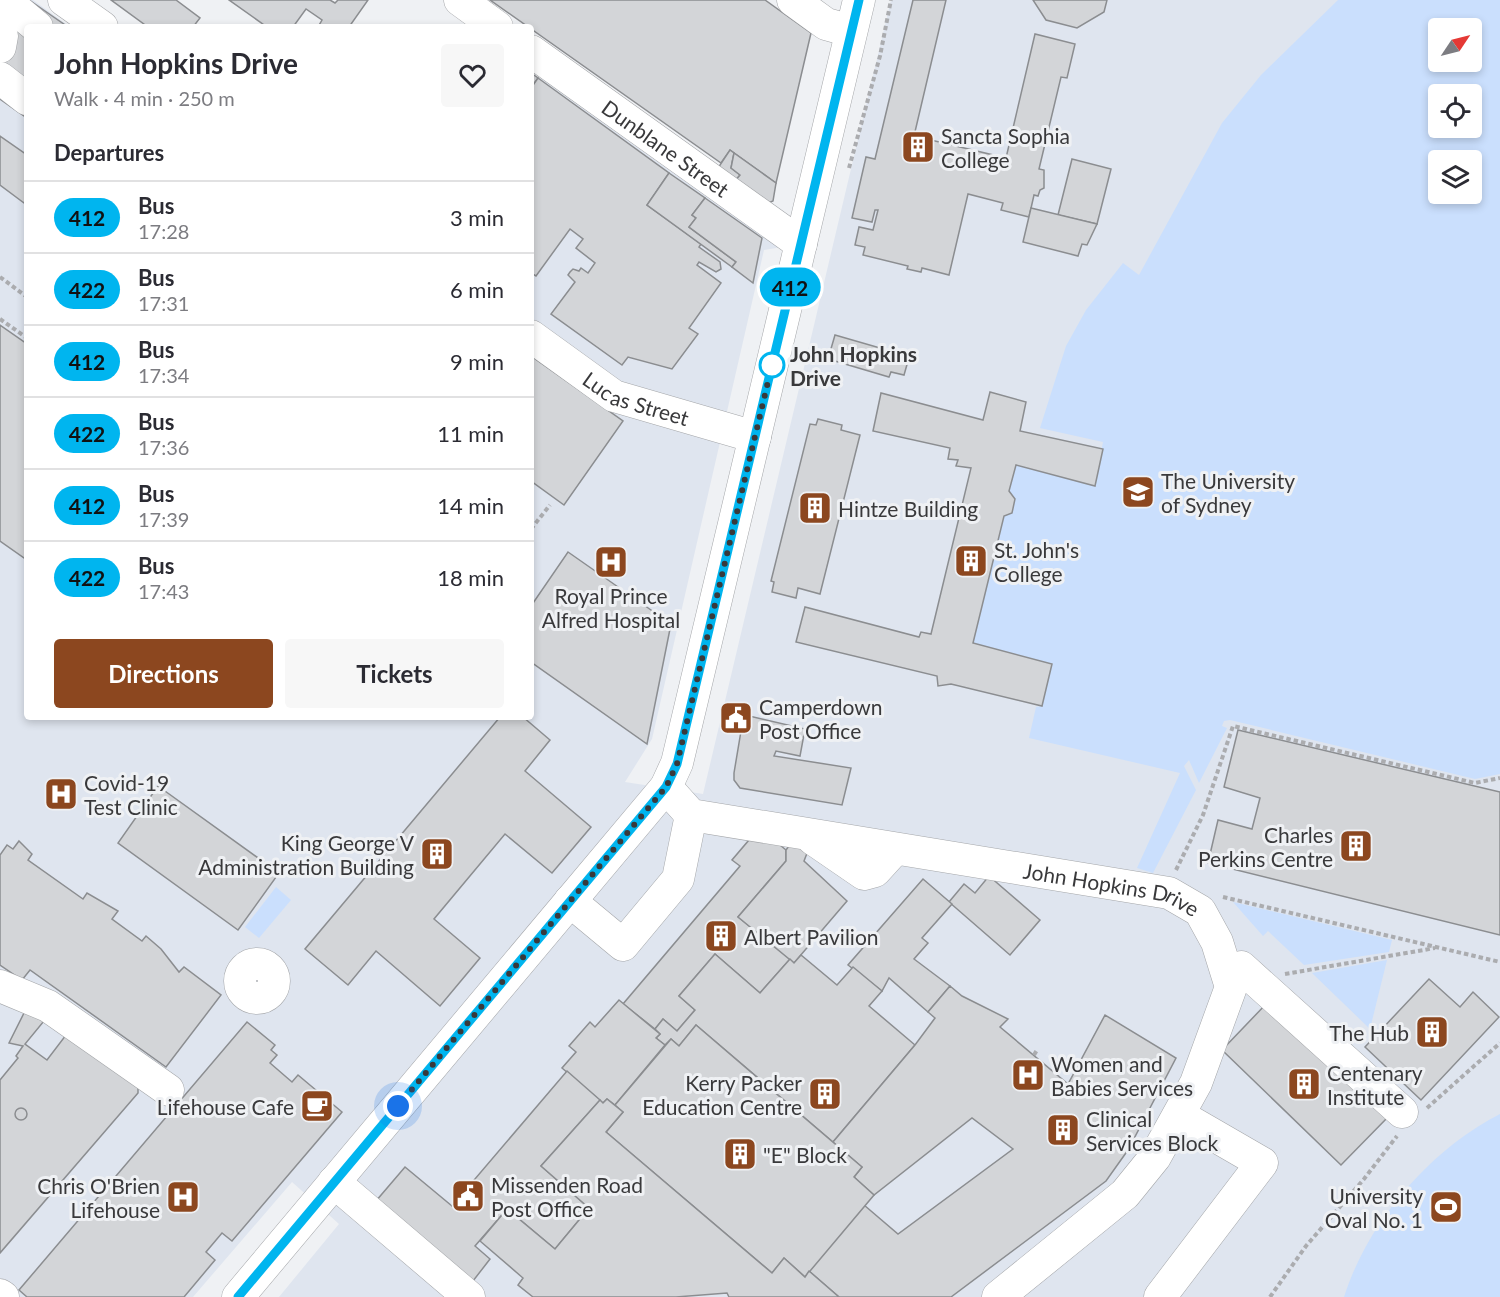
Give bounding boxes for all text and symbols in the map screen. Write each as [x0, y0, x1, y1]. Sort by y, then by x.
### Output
north arrow [1428, 18, 1482, 72]
map controls [1428, 18, 1482, 204]
button: heart [441, 44, 504, 107]
text: John Hopkins Drive [54, 46, 298, 80]
button: locate [1428, 84, 1482, 138]
text: Walk · 4 min · 250 m [54, 86, 235, 110]
street label: Dunblane Street [598, 94, 735, 202]
place label: Sancta Sophia College [941, 123, 1070, 172]
building icon: Sancta Sophia College [900, 129, 936, 165]
text: Departures [54, 139, 164, 166]
button: layers [1428, 150, 1482, 204]
text: Bus [138, 192, 174, 219]
text: 3 min [450, 204, 504, 231]
text: 412 [69, 205, 105, 230]
text: 17:28 [138, 219, 189, 243]
text: Bus [138, 264, 174, 291]
line badge: 412 [756, 268, 824, 306]
text: 412 [772, 275, 808, 300]
text: 6 min [450, 276, 504, 303]
text: 422 [69, 277, 105, 302]
text: 17:31 [138, 291, 189, 315]
text: Bus [138, 336, 174, 363]
place label: John Hopkins Drive [790, 341, 917, 390]
text: 9 min [450, 348, 504, 375]
text: 412 [69, 349, 105, 374]
marker: John Hopkins Drive [759, 352, 785, 378]
text: 17:34 [138, 363, 189, 387]
street label: Lucas Street [579, 366, 693, 430]
text: Bus [138, 408, 174, 435]
text: 11 min [437, 420, 504, 447]
text: 422 [69, 421, 105, 446]
text: 17:36 [138, 435, 189, 459]
place label: The University of Sydney [1161, 468, 1295, 517]
school or university icon: The University of Sydney [1120, 474, 1156, 510]
text: Bus [138, 480, 174, 507]
building icon: Hintze Building [797, 490, 833, 526]
text: 14 min [437, 492, 504, 519]
text: 412 [69, 493, 105, 518]
place label: Hintze Building [838, 496, 978, 521]
text: 17:39 [138, 507, 189, 531]
place label: St. John's College [994, 537, 1079, 586]
building icon: St. John's College [953, 543, 989, 579]
hospital icon: Royal Prince Alfred Hospital [593, 544, 629, 580]
text: Bus [138, 552, 174, 579]
text: 18 min [437, 564, 504, 591]
text: 422 [69, 565, 105, 590]
text: 17:43 [138, 579, 189, 603]
place label: Royal Prince Alfred Hospital [542, 583, 680, 632]
button: Directions [54, 639, 273, 708]
button: Tickets [285, 639, 504, 708]
place label: Camperdown Post Office [759, 694, 883, 743]
public building icon: Camperdown Post Office [718, 700, 754, 736]
place label: Covid-19 Test Clinic [84, 770, 178, 819]
hospital icon: Covid-19 Test Clinic [43, 776, 79, 812]
place label: Charles Perkins Centre [1198, 822, 1333, 871]
building icon: Charles Perkins Centre [1338, 828, 1374, 864]
place label: King George V Administration Building [198, 830, 415, 879]
building icon: King George V Administration Building [419, 836, 455, 872]
street label: John Hopkins Drive [1022, 857, 1204, 921]
building icon: Albert Pavilion [703, 918, 739, 954]
place label: Albert Pavilion [744, 924, 879, 949]
building icon: The Hub [1414, 1014, 1450, 1050]
place label: The Hub [1329, 1020, 1409, 1045]
place label: Women and Babies Services [1051, 1051, 1193, 1100]
hospital icon: Women and Babies Services [1010, 1057, 1046, 1093]
place label: Centenary Institute [1327, 1060, 1423, 1109]
building icon: Centenary Institute [1286, 1066, 1322, 1102]
place label: Kerry Packer Education Centre [642, 1070, 802, 1119]
building icon: Kerry Packer Education Centre [807, 1076, 843, 1112]
cafe icon: Lifehouse Cafe [299, 1088, 335, 1124]
your location [383, 1091, 413, 1121]
place label: Lifehouse Cafe [157, 1094, 294, 1119]
place label: Clinical Services Block [1086, 1106, 1219, 1155]
building icon: Clinical Services Block [1045, 1112, 1081, 1148]
building icon: "E" Block [722, 1136, 758, 1172]
place label: "E" Block [763, 1142, 847, 1167]
place label: Missenden Road Post Office [491, 1172, 643, 1221]
place label: Chris O'Brien Lifehouse [37, 1173, 160, 1222]
public building icon: Missenden Road Post Office [450, 1178, 486, 1214]
hospital icon: Chris O'Brien Lifehouse [165, 1179, 201, 1215]
place label: University Oval No. 1 [1325, 1183, 1423, 1232]
sports icon: University Oval No. 1 [1428, 1189, 1464, 1225]

